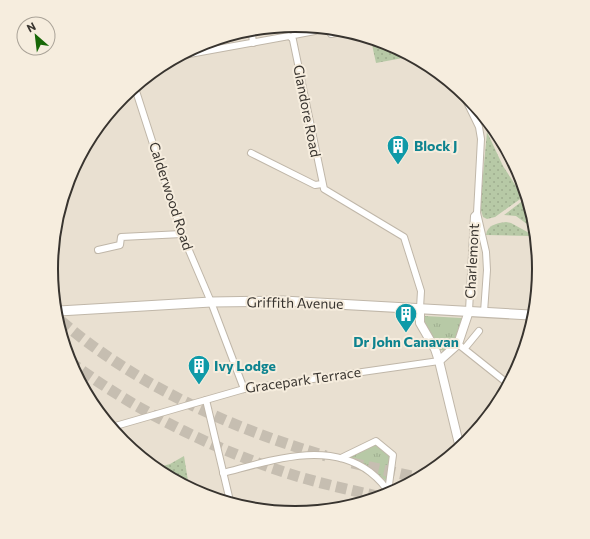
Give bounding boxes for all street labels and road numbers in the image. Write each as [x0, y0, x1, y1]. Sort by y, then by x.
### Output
street label: Glandore Road [290, 63, 325, 159]
street label: Calderwood Road [146, 140, 197, 252]
street label: Charlemont [461, 222, 482, 299]
street label: Griffith Avenue [246, 293, 344, 312]
street label: Gracepark Terrace [244, 363, 362, 396]

